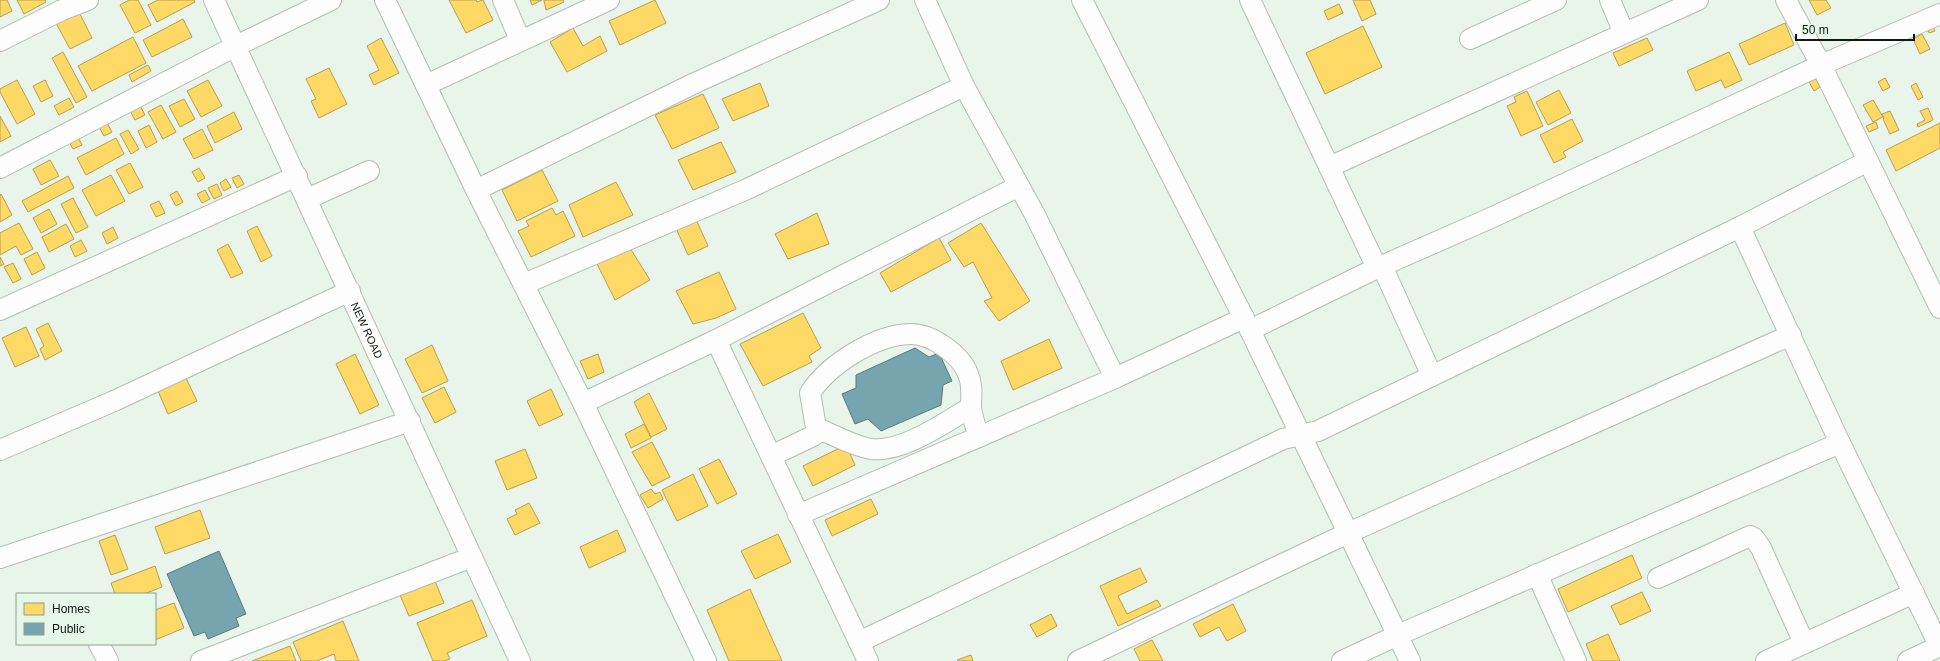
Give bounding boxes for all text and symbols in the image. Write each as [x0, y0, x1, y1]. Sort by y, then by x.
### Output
scale bar [1796, 16, 1914, 42]
text: 50 m [1802, 23, 1829, 37]
street label: NEW ROAD [349, 300, 385, 360]
legend [16, 593, 156, 645]
text: Homes [52, 602, 90, 616]
text: Public [52, 622, 85, 636]

